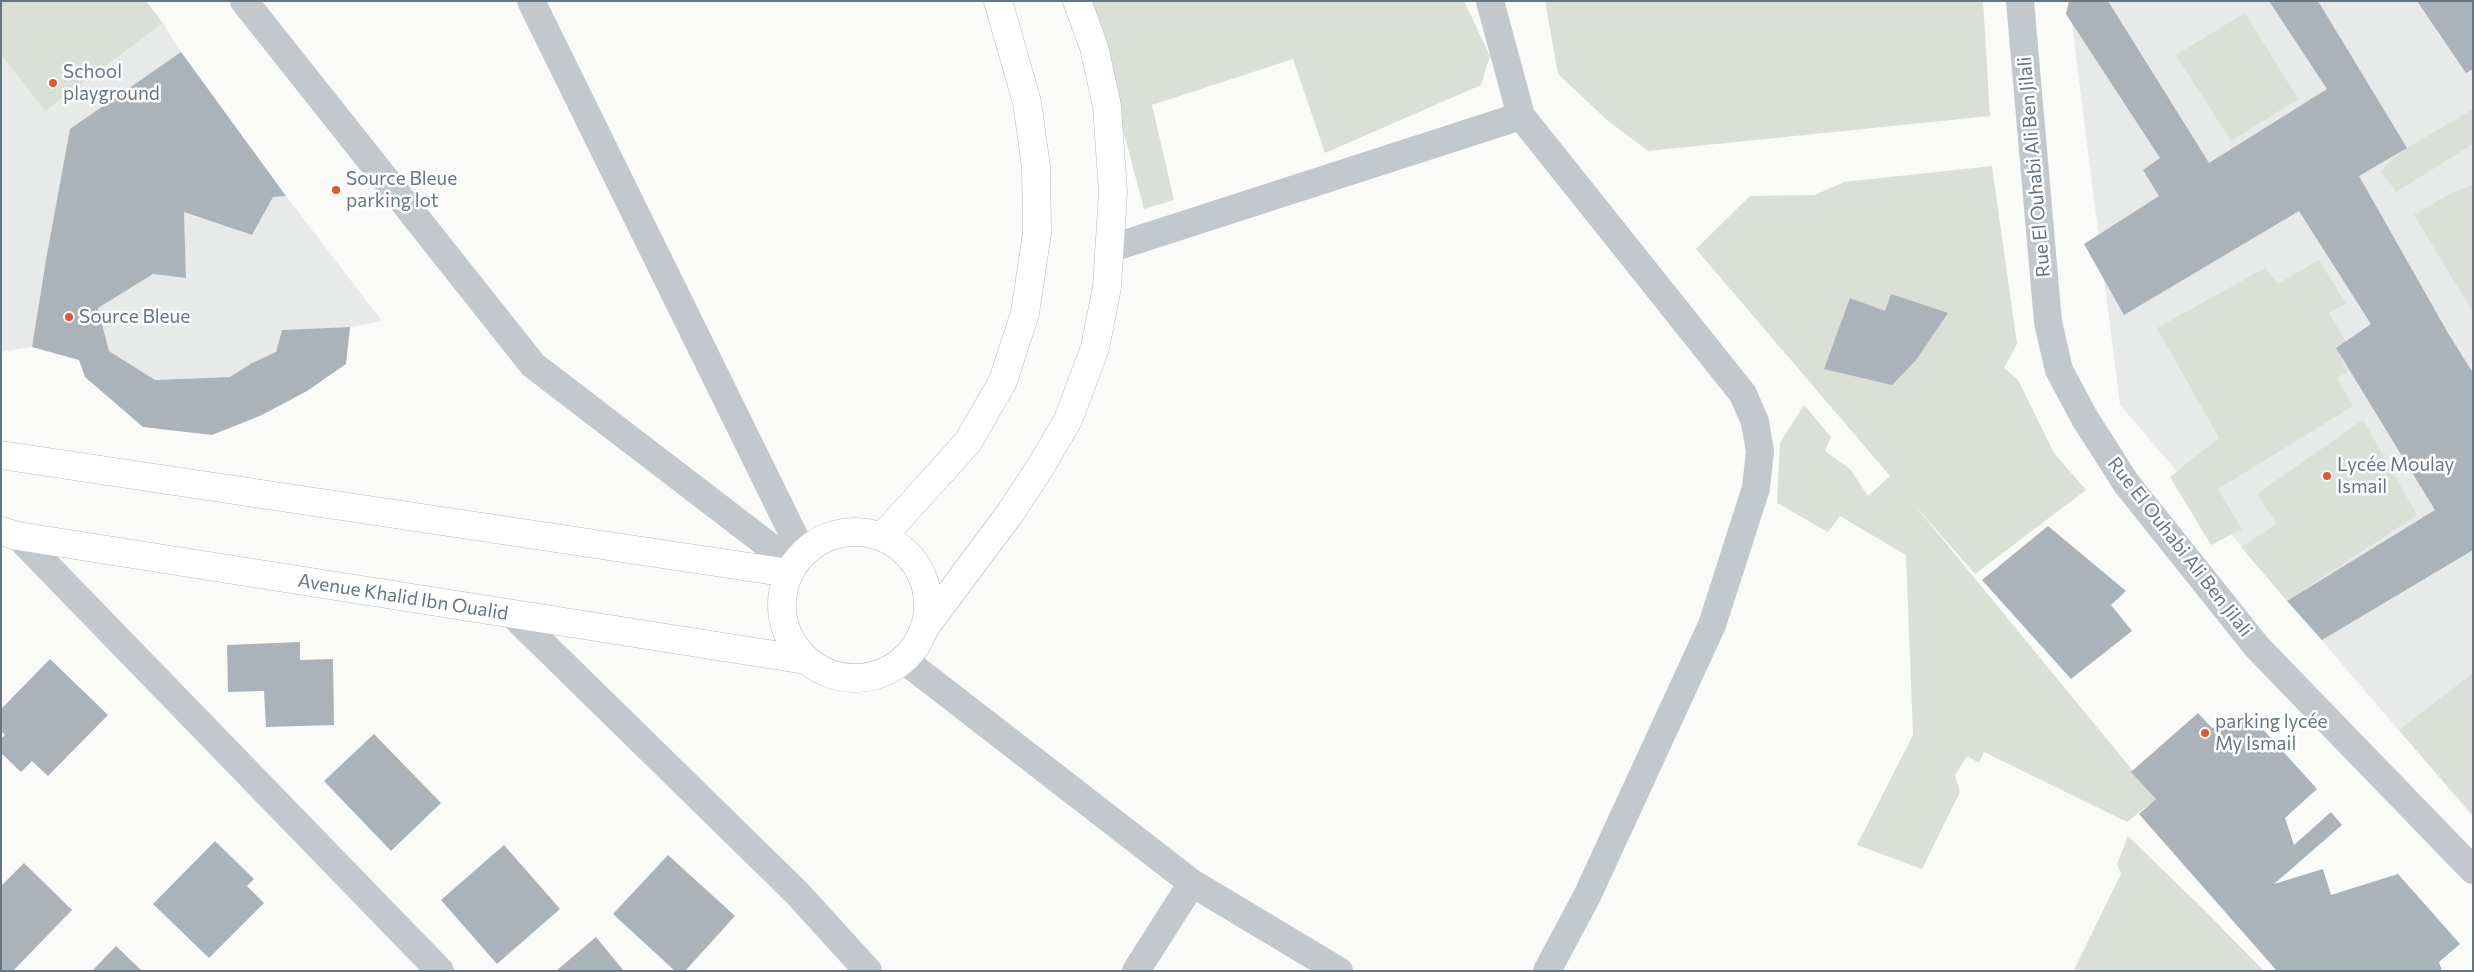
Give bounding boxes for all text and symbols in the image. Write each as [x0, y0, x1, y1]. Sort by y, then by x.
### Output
street label: Rue El Ouhabi Ali Ben Jilali [2013, 56, 2055, 278]
place label: School playground [63, 61, 160, 105]
marker: School playground [47, 77, 59, 89]
place label: Source Bleue parking lot [346, 168, 457, 212]
marker: Source Bleue parking lot [330, 184, 342, 196]
place label: Source Bleue [79, 306, 190, 328]
marker: Source Bleue [63, 311, 75, 323]
street label: Rue El Ouhabi Ali Ben Jilali [2103, 453, 2257, 641]
place label: Lycée Moulay Ismail [2337, 454, 2454, 498]
marker: Lycée Moulay Ismail [2321, 470, 2333, 482]
street label: Avenue Khalid Ibn Oualid [296, 569, 510, 625]
place label: parking lycée My Ismail [2215, 711, 2328, 755]
marker: parking lycée My Ismail [2199, 727, 2211, 739]

